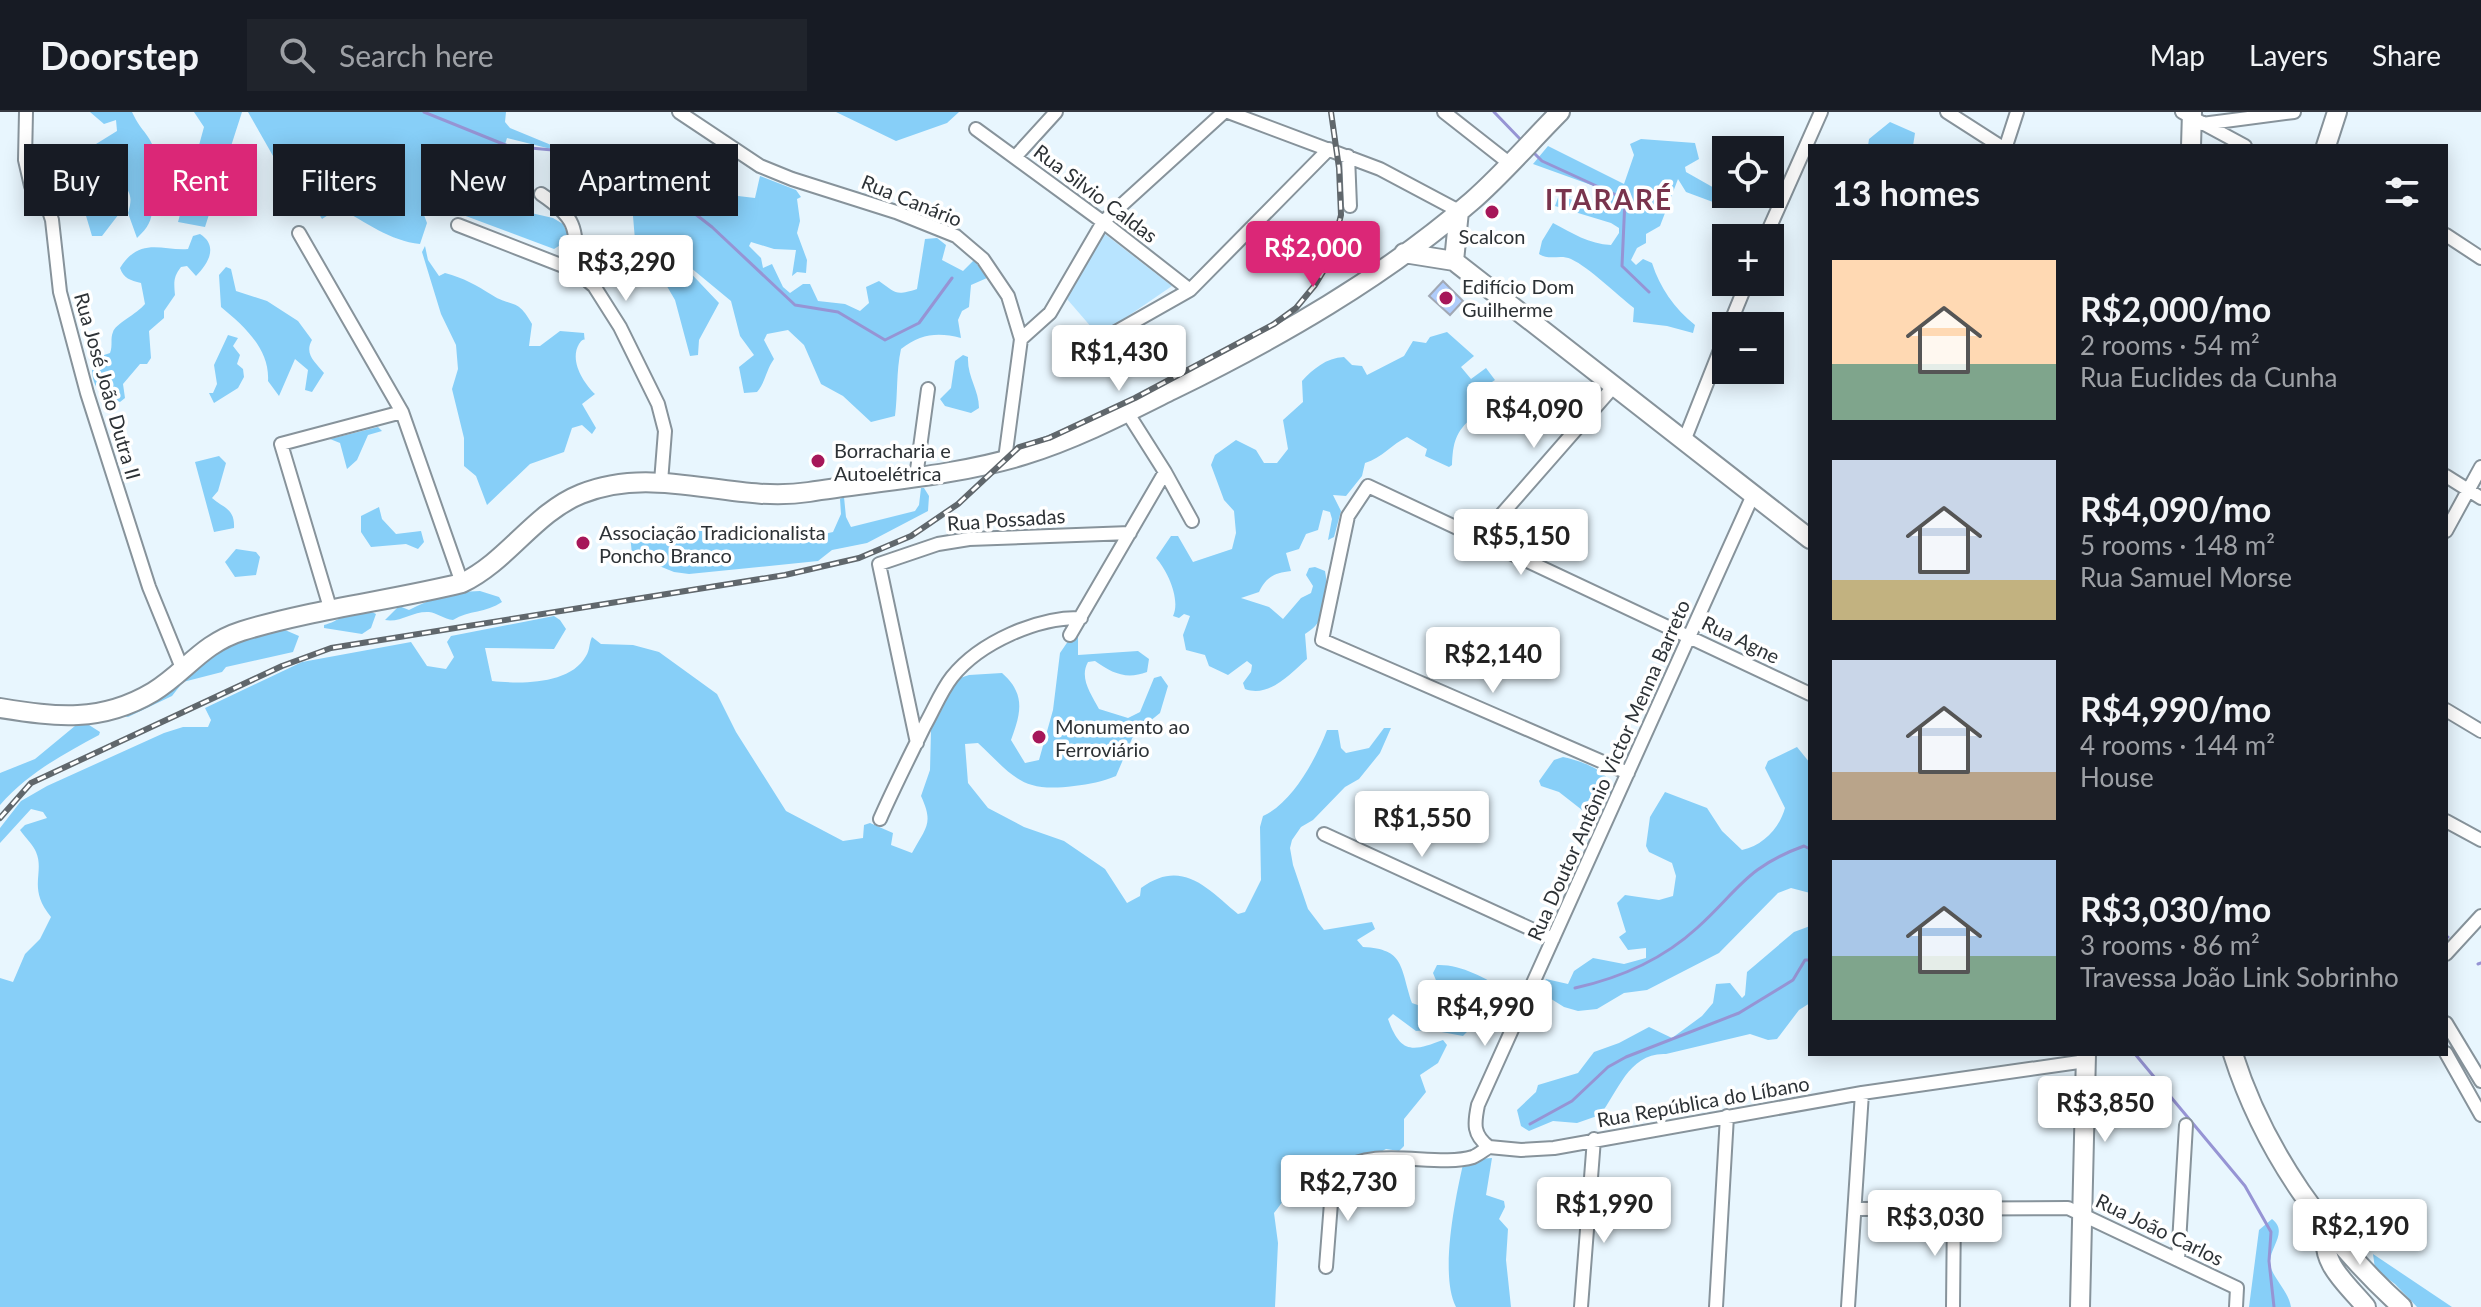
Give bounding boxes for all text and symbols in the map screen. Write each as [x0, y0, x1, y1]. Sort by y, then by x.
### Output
search box [247, 19, 807, 91]
text: Doorstep [40, 32, 199, 78]
icon: search [275, 33, 319, 77]
text: Search here [339, 37, 494, 73]
text: Map [2150, 38, 2205, 72]
text: Layers [2249, 38, 2328, 72]
text: Share [2372, 38, 2441, 72]
map controls [1712, 136, 1784, 384]
button: locate [1712, 136, 1784, 208]
street label: Rua Silvio Caldas [1030, 139, 1162, 247]
chip: Buy [24, 144, 128, 216]
chip: Rent [144, 144, 257, 216]
chip: Filters [273, 144, 405, 216]
chip: New [421, 144, 534, 216]
chip: Apartment [550, 144, 738, 216]
street label: Rua Canário [858, 169, 966, 231]
icon: filters [2380, 170, 2424, 214]
text: 13 homes [1832, 172, 1980, 213]
district label: ITARARÉ [1545, 182, 1673, 216]
marker: Scalcon [1483, 203, 1501, 221]
pin: R$2,000 [1239, 221, 1387, 289]
place label: Scalcon [1459, 224, 1525, 248]
button: + [1712, 224, 1784, 296]
text: R$2,000 [1264, 231, 1362, 263]
pin: R$3,290 [552, 235, 700, 303]
text: R$3,290 [577, 245, 675, 277]
place label: Edifício Dom Guilherme [1462, 274, 1574, 321]
text: R$2,000/mo [2080, 288, 2271, 329]
marker: Edifício Dom Guilherme [1437, 289, 1455, 307]
street label: Rua José João Dutra II [70, 290, 146, 482]
icon: home [1896, 292, 1992, 388]
button: − [1712, 312, 1784, 384]
pin: R$1,430 [1045, 325, 1193, 393]
text: 2 rooms · 54 m² [2080, 329, 2260, 361]
text: R$1,430 [1070, 335, 1168, 367]
text: Rua Euclides da Cunha [2080, 361, 2338, 393]
pin: R$4,090 [1460, 382, 1608, 450]
text: R$4,090 [1485, 392, 1583, 424]
place label: Borracharia e Autoelétrica [834, 438, 951, 485]
marker: Borracharia e Autoelétrica [809, 452, 827, 470]
text: R$4,090/mo [2080, 488, 2271, 529]
icon: home [1896, 492, 1992, 588]
street label: Rua Possadas [946, 503, 1066, 535]
pin: R$5,150 [1447, 509, 1595, 577]
text: R$5,150 [1472, 519, 1570, 551]
place label: Associação Tradicionalista Poncho Branco [599, 520, 826, 567]
text: 5 rooms · 148 m² [2080, 529, 2275, 561]
marker: Associação Tradicionalista Poncho Branco [574, 534, 592, 552]
text: Rua Samuel Morse [2080, 561, 2292, 593]
street label: Rua Doutor Antônio Victor Menna Barreto [1522, 596, 1694, 944]
street label: Rua Agne [1698, 610, 1784, 668]
pin: R$2,140 [1419, 627, 1567, 695]
text: R$2,140 [1444, 637, 1542, 669]
text: R$4,990/mo [2080, 688, 2271, 729]
icon: home [1896, 692, 1992, 788]
place label: Monumento ao Ferroviário [1055, 714, 1190, 761]
marker: Monumento ao Ferroviário [1030, 728, 1048, 746]
text: 4 rooms · 144 m² [2080, 729, 2275, 761]
text: House [2080, 761, 2154, 793]
pin: R$1,550 [1348, 791, 1496, 859]
text: R$1,550 [1373, 801, 1471, 833]
text: R$3,030/mo [2080, 888, 2271, 929]
icon: home [1896, 892, 1992, 988]
text: 3 rooms · 86 m² [2080, 929, 2260, 961]
text: Travessa João Link Sobrinho [2080, 961, 2399, 993]
pin: R$4,990 [1411, 980, 1559, 1048]
text: R$4,990 [1436, 990, 1534, 1022]
street label: Rua República do Líbano [1595, 1070, 1811, 1132]
pin: R$3,850 [2031, 1076, 2179, 1144]
text: R$3,850 [2056, 1086, 2154, 1118]
pin: R$2,730 [1274, 1155, 1422, 1223]
text: R$2,730 [1299, 1165, 1397, 1197]
pin: R$1,990 [1530, 1177, 1678, 1245]
text: R$1,990 [1555, 1187, 1653, 1219]
street label: Rua João Carlos [2092, 1188, 2228, 1270]
pin: R$3,030 [1861, 1190, 2009, 1258]
pin: R$2,190 [2286, 1199, 2434, 1267]
text: R$3,030 [1886, 1200, 1984, 1232]
text: R$2,190 [2311, 1209, 2409, 1241]

